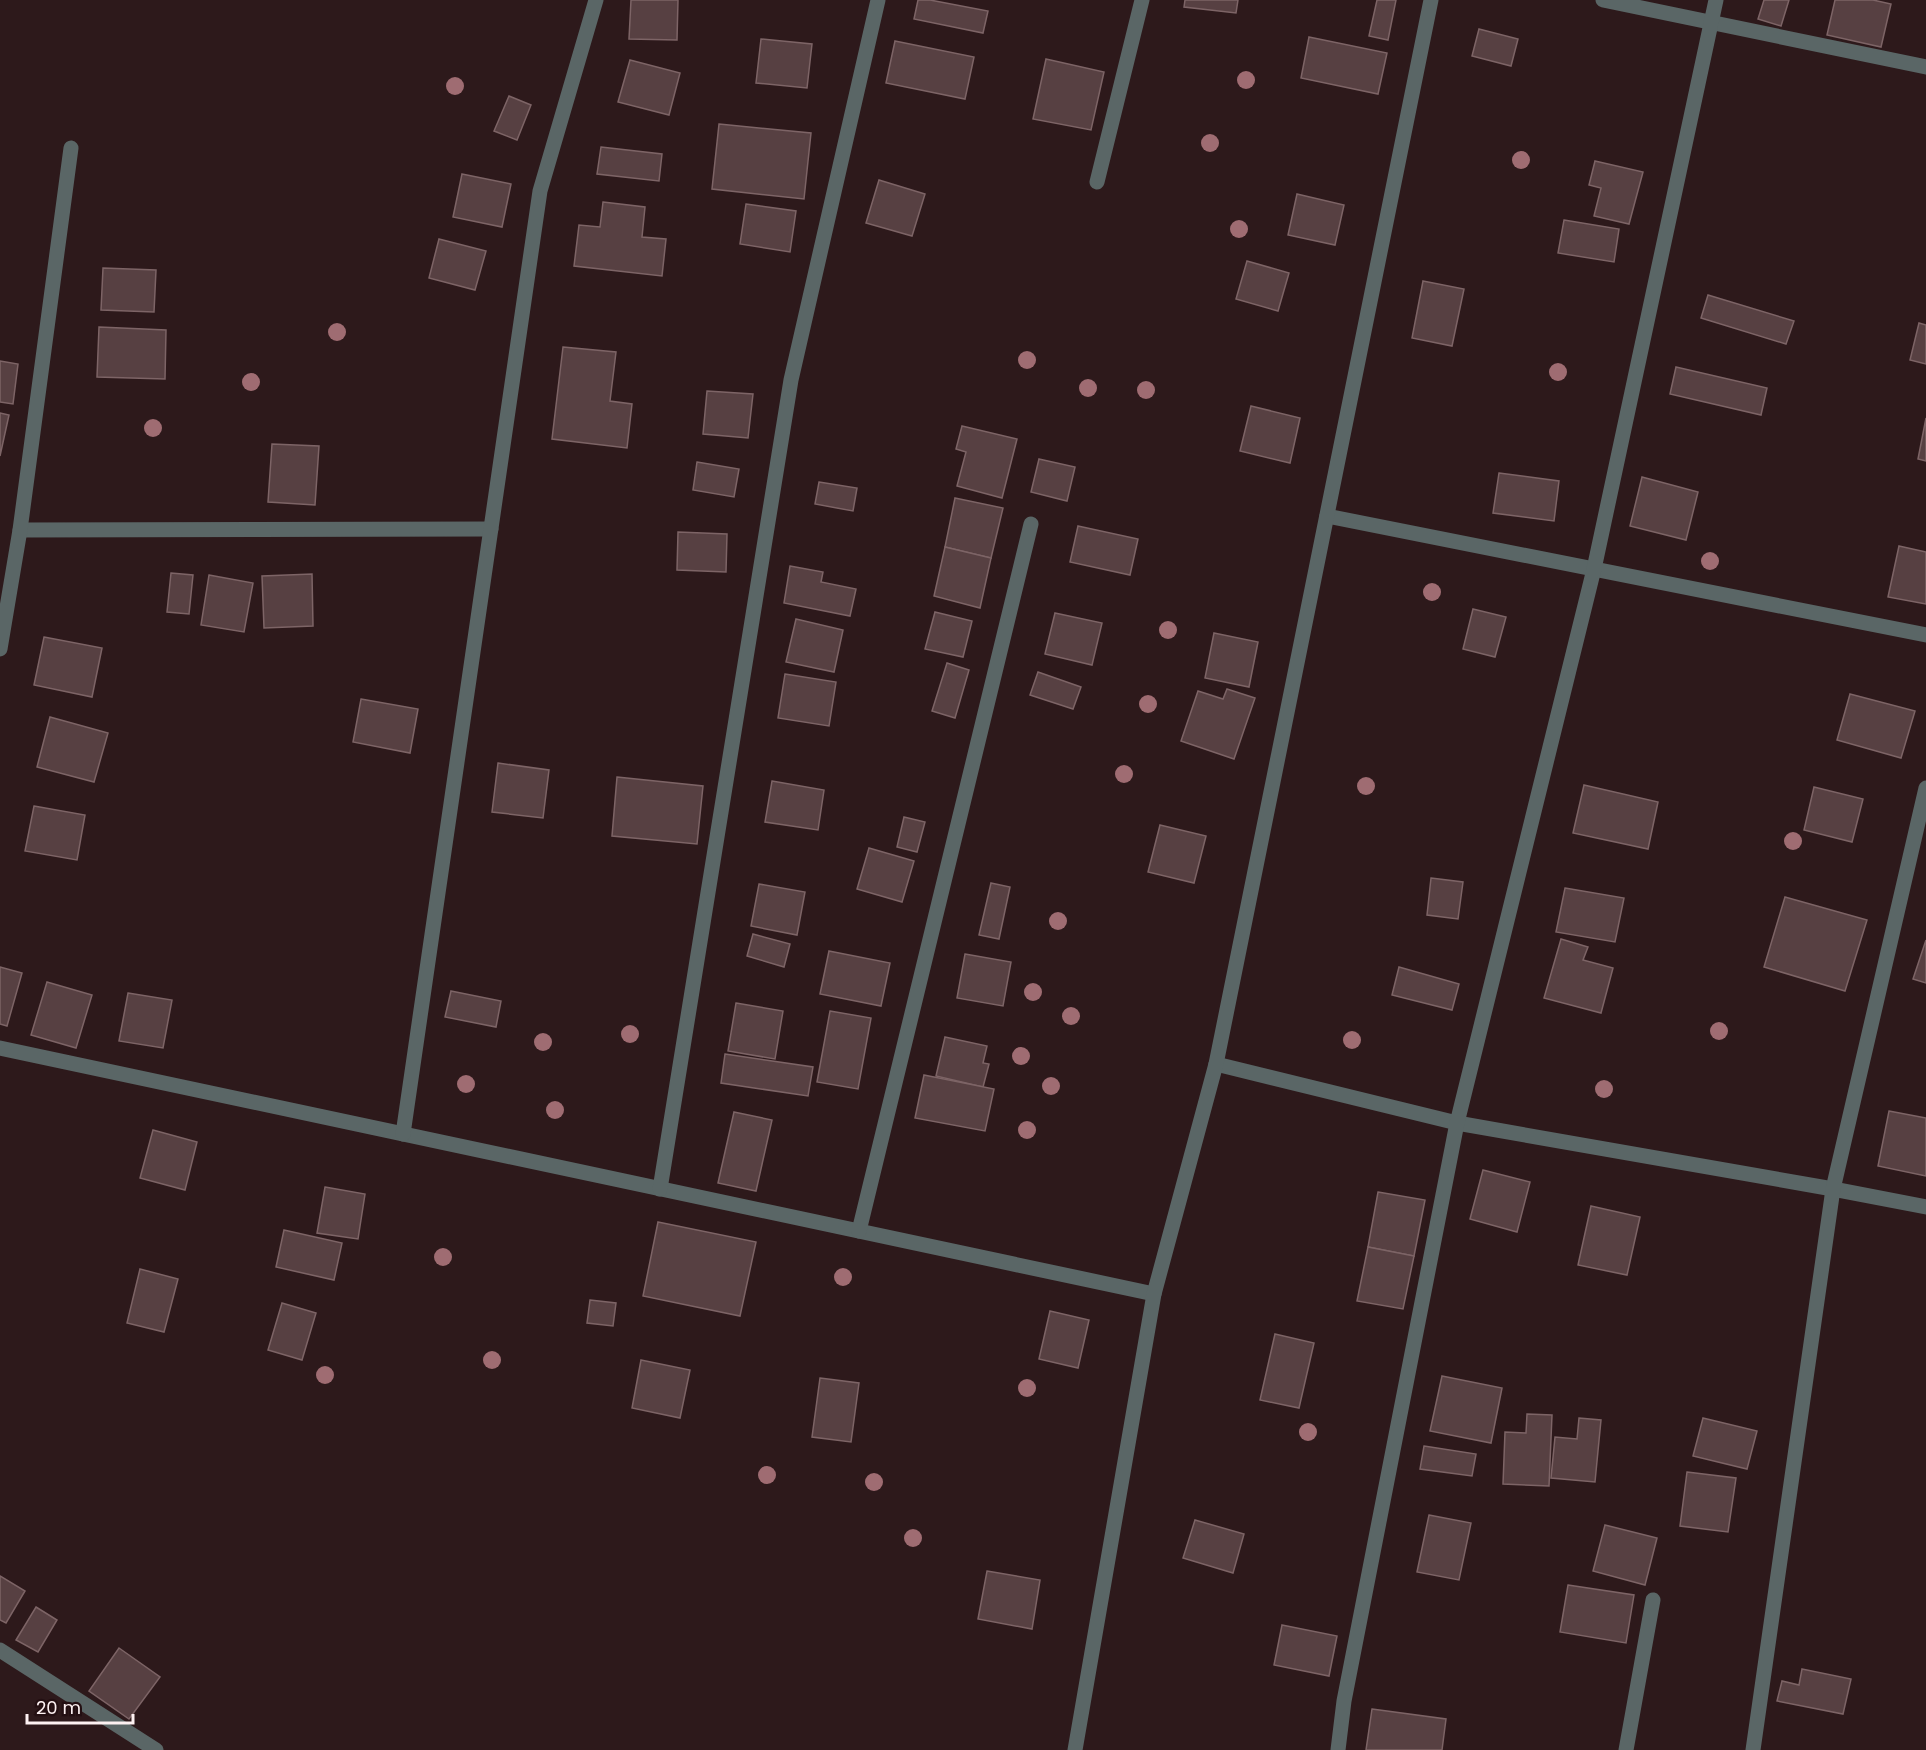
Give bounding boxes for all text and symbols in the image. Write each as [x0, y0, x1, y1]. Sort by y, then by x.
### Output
scale bar [27, 1687, 134, 1725]
text: 20 m [36, 1695, 81, 1720]

